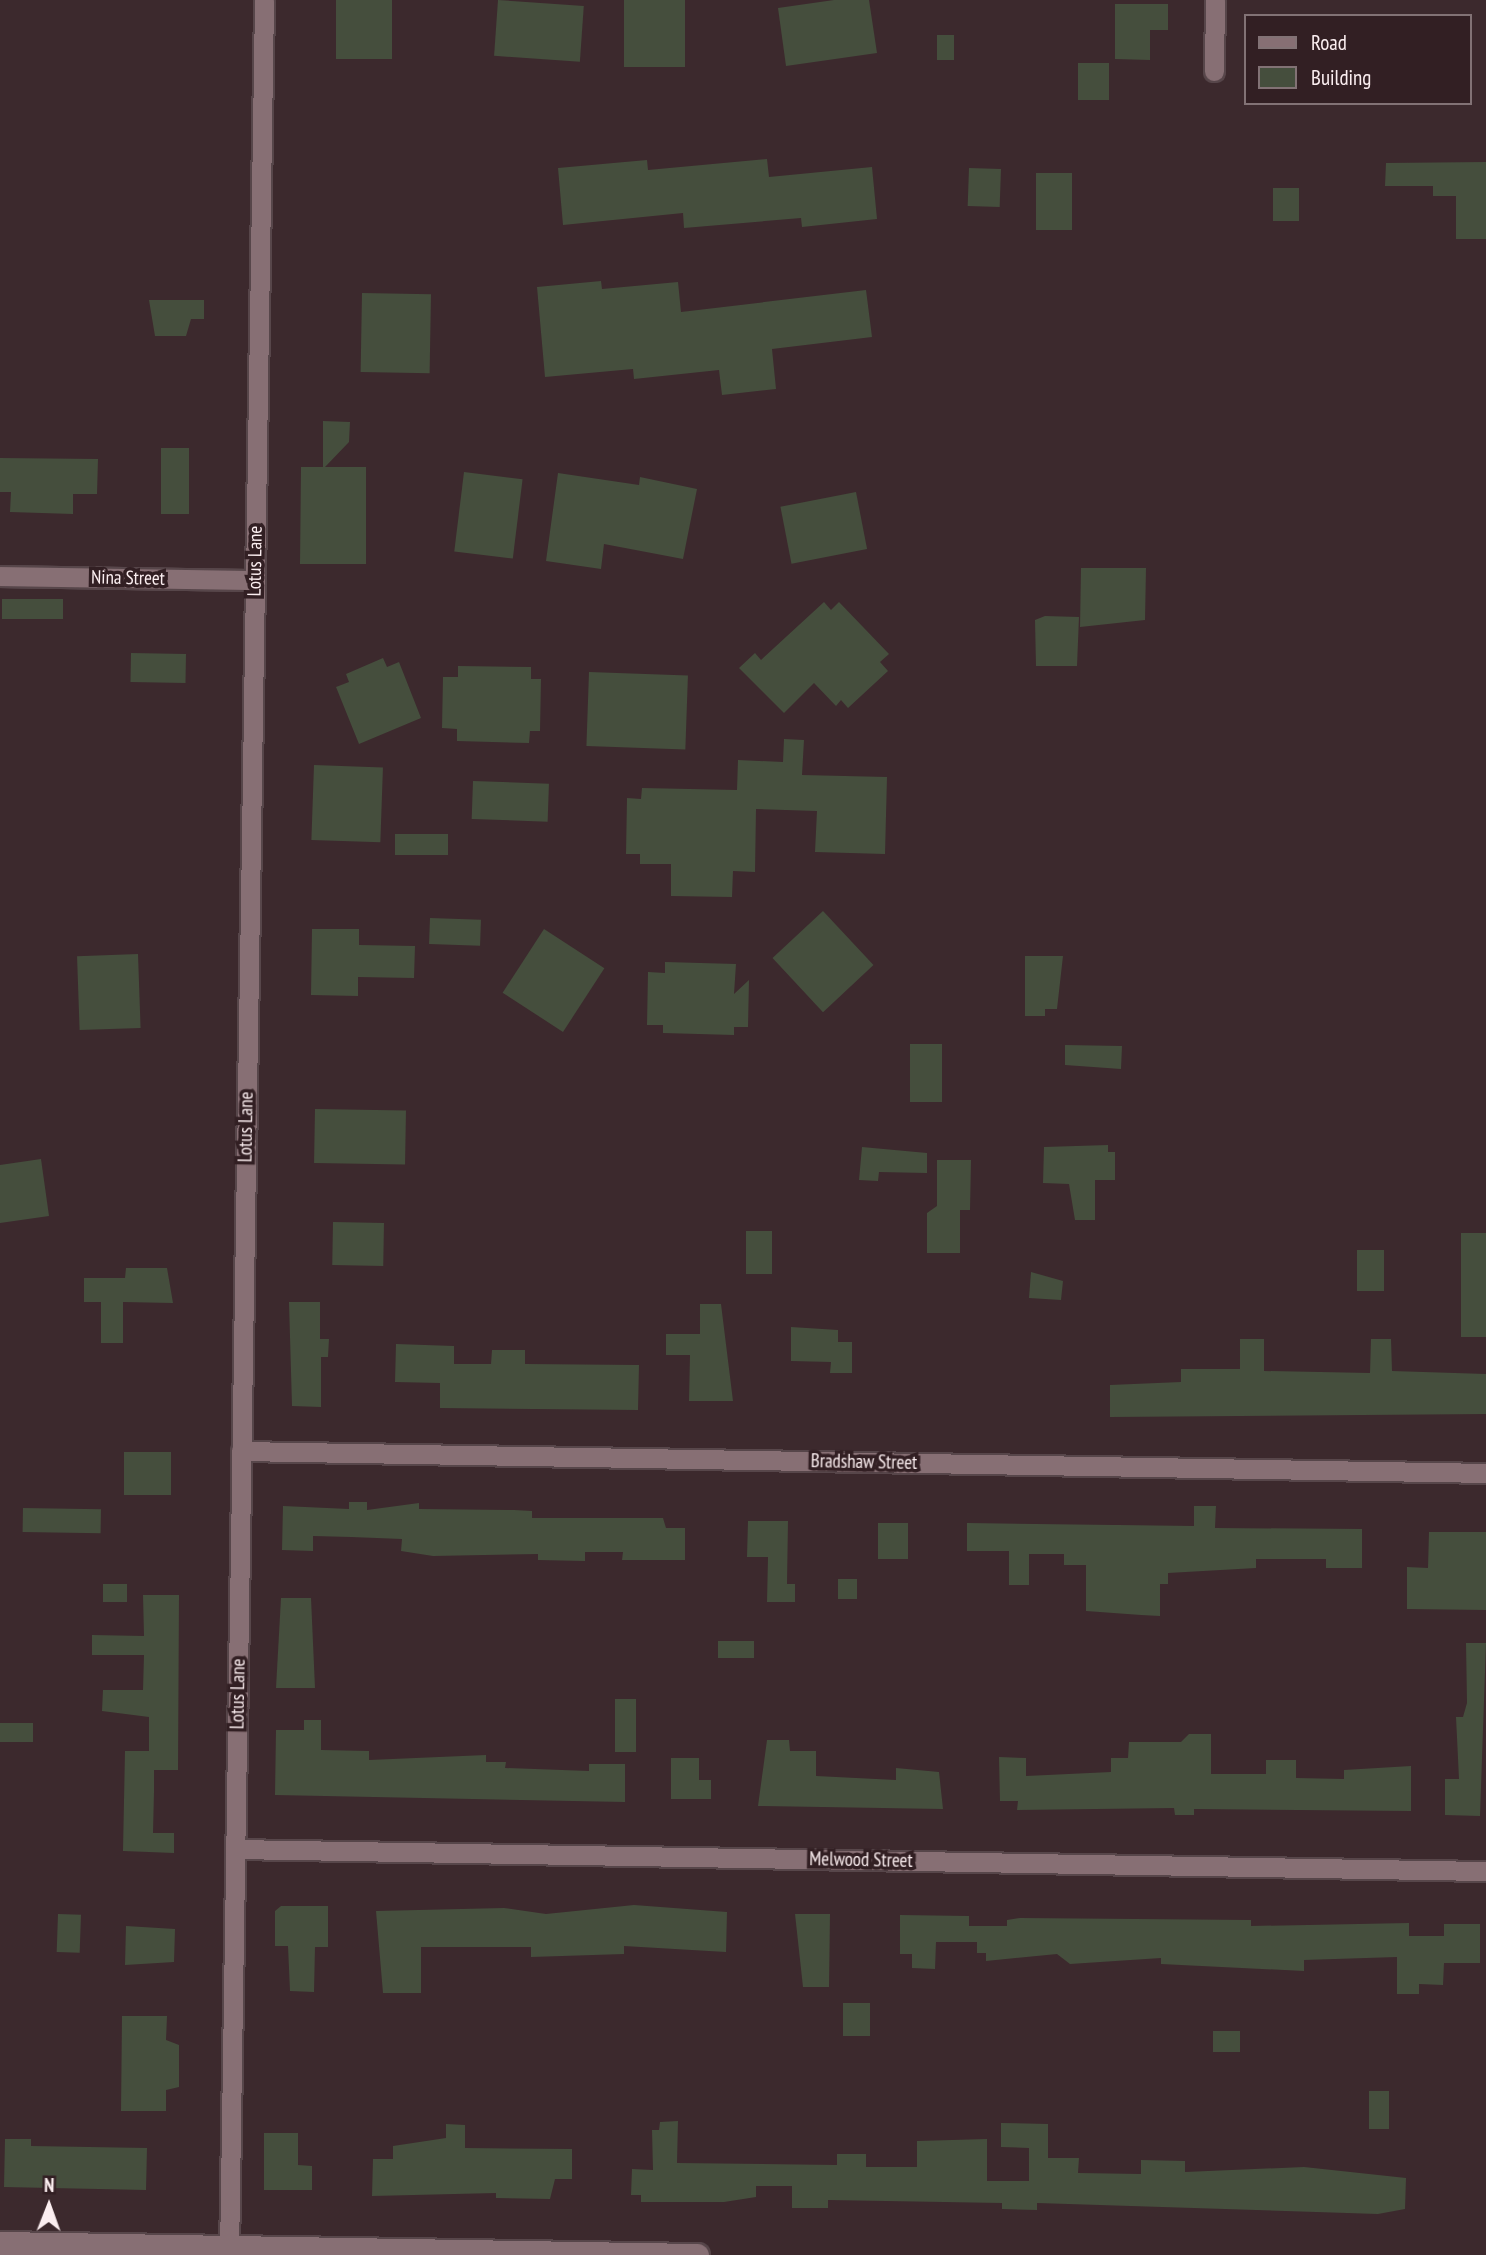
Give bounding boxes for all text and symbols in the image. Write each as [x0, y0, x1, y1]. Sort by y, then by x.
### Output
legend [1244, 14, 1472, 105]
text: Road [1311, 29, 1347, 56]
text: Building [1311, 64, 1371, 91]
street label: Lotus Lane [243, 526, 267, 596]
street label: Nina Street [91, 566, 165, 590]
street label: Lotus Lane [234, 1092, 258, 1162]
street label: Bradshaw Street [810, 1450, 918, 1474]
street label: Lotus Lane [226, 1659, 250, 1729]
street label: Melwood Street [809, 1848, 913, 1872]
north arrow [14, 2171, 84, 2241]
text: N [44, 2173, 55, 2197]

